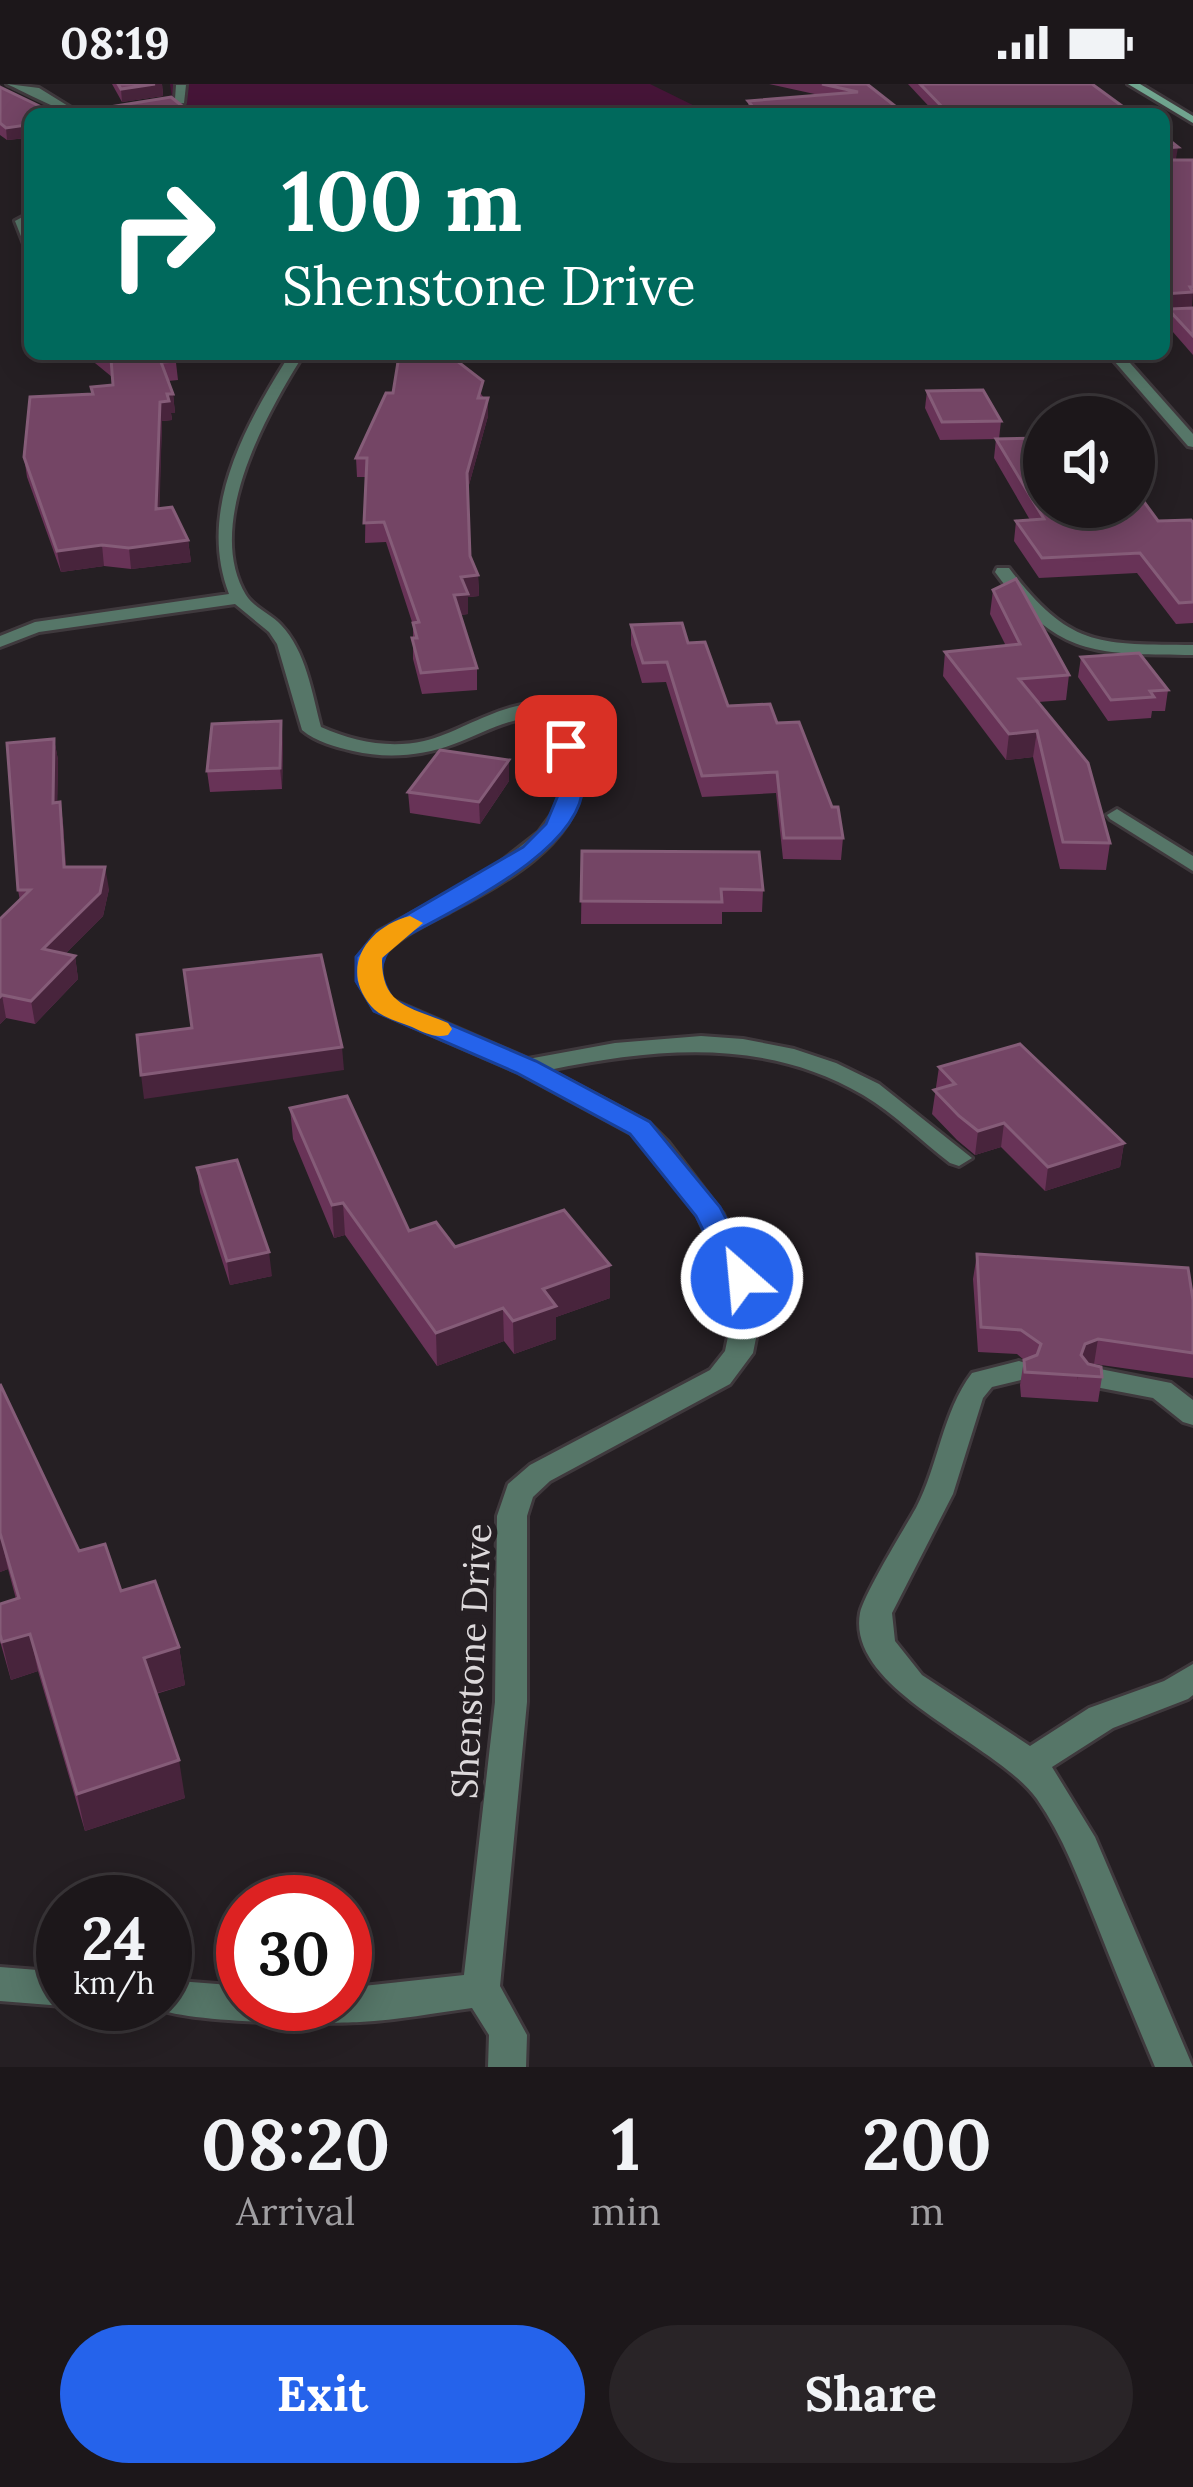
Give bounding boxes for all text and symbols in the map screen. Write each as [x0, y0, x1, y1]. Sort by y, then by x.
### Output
text: 08:19 [60, 14, 170, 71]
text: 100 m [282, 146, 522, 254]
icon: right [84, 156, 240, 312]
text: Shenstone Drive [282, 251, 696, 320]
map controls [1023, 396, 1155, 528]
button: sound [1023, 396, 1155, 528]
pin [515, 695, 617, 797]
icon: arrive [533, 713, 599, 779]
position arrow [679, 1215, 805, 1341]
street label: Shenstone Drive [441, 1522, 501, 1800]
speed limit sign: 30 [216, 1875, 372, 2031]
text: 24 [82, 1900, 146, 1976]
text: km/h [73, 1964, 155, 2002]
text: 08:20 [201, 2098, 390, 2190]
text: 1 [611, 2098, 641, 2190]
text: 200 [862, 2098, 992, 2190]
text: Arrival [236, 2186, 355, 2236]
text: min [591, 2186, 661, 2236]
text: m [909, 2186, 944, 2236]
button: Exit [60, 2325, 585, 2463]
button: Share [609, 2325, 1133, 2463]

